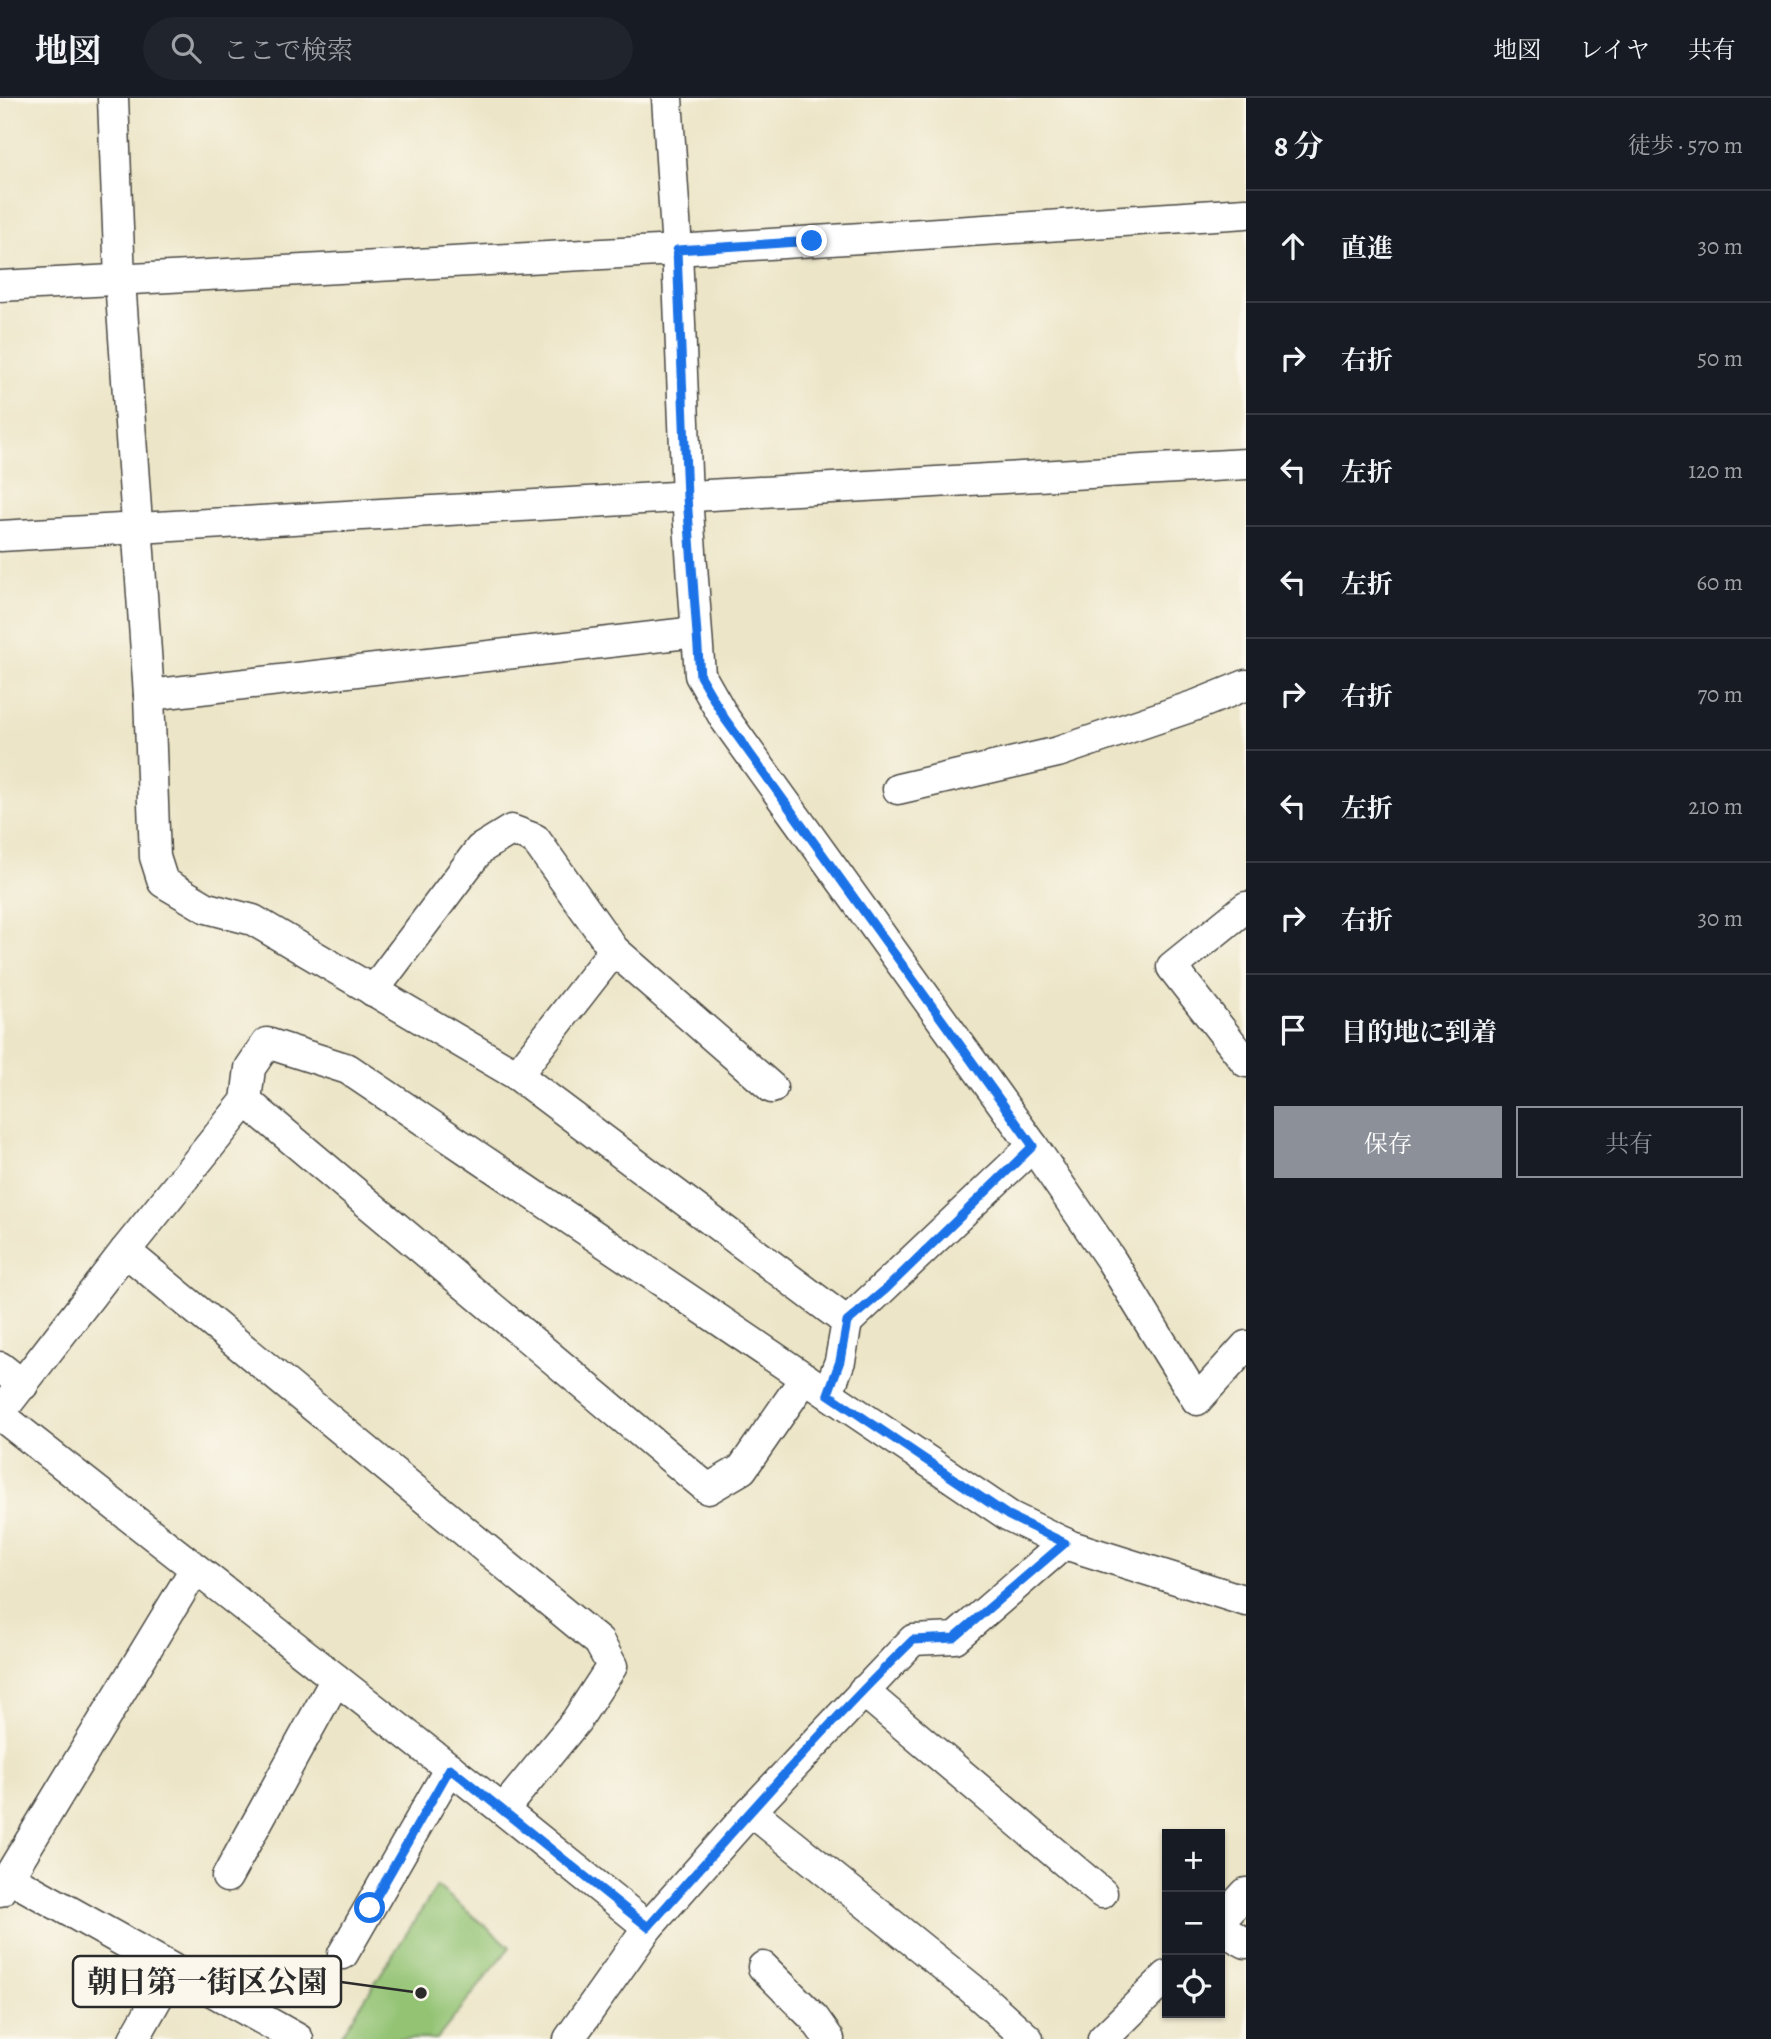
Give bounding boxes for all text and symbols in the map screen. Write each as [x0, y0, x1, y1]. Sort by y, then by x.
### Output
search box [143, 17, 633, 80]
text: 地図 [35, 28, 101, 73]
icon: search [167, 29, 205, 67]
text: ここで検索 [223, 33, 353, 68]
text: 地図 [1493, 34, 1541, 66]
text: レイヤ [1579, 34, 1650, 66]
text: 共有 [1688, 34, 1736, 66]
text: 8 分 [1274, 126, 1324, 166]
text: 徒歩 · 570 m [1628, 130, 1743, 161]
route end [796, 225, 827, 256]
icon: ahead [1274, 227, 1312, 265]
text: 直進 [1341, 231, 1393, 266]
text: 30 m [1697, 231, 1743, 262]
icon: right [1274, 339, 1312, 377]
text: 右折 [1341, 343, 1393, 378]
text: 50 m [1697, 343, 1743, 374]
icon: left [1274, 451, 1312, 489]
text: 左折 [1341, 455, 1393, 490]
text: 120 m [1688, 455, 1743, 486]
icon: left [1274, 563, 1312, 601]
text: 左折 [1341, 567, 1393, 602]
text: 60 m [1696, 567, 1743, 598]
icon: right [1274, 675, 1312, 713]
text: 右折 [1341, 679, 1393, 714]
text: 70 m [1697, 679, 1743, 710]
icon: left [1274, 787, 1312, 825]
text: 左折 [1341, 791, 1393, 826]
text: 210 m [1688, 791, 1743, 822]
icon: right [1274, 899, 1312, 937]
text: 右折 [1341, 903, 1393, 938]
text: 30 m [1697, 903, 1743, 934]
icon: arrive [1274, 1011, 1312, 1049]
text: 目的地に到着 [1341, 1015, 1497, 1050]
button: 保存 [1274, 1106, 1502, 1178]
button: 共有 [1516, 1106, 1743, 1178]
map controls [1162, 1829, 1225, 2018]
button: + [1162, 1829, 1225, 1892]
route start [354, 1892, 385, 1923]
button: − [1162, 1892, 1225, 1955]
button: locate [1162, 1955, 1225, 2018]
callout: 朝日第一街区公園 [73, 1956, 341, 2007]
text: 朝日第一街区公園 [87, 1962, 327, 2002]

